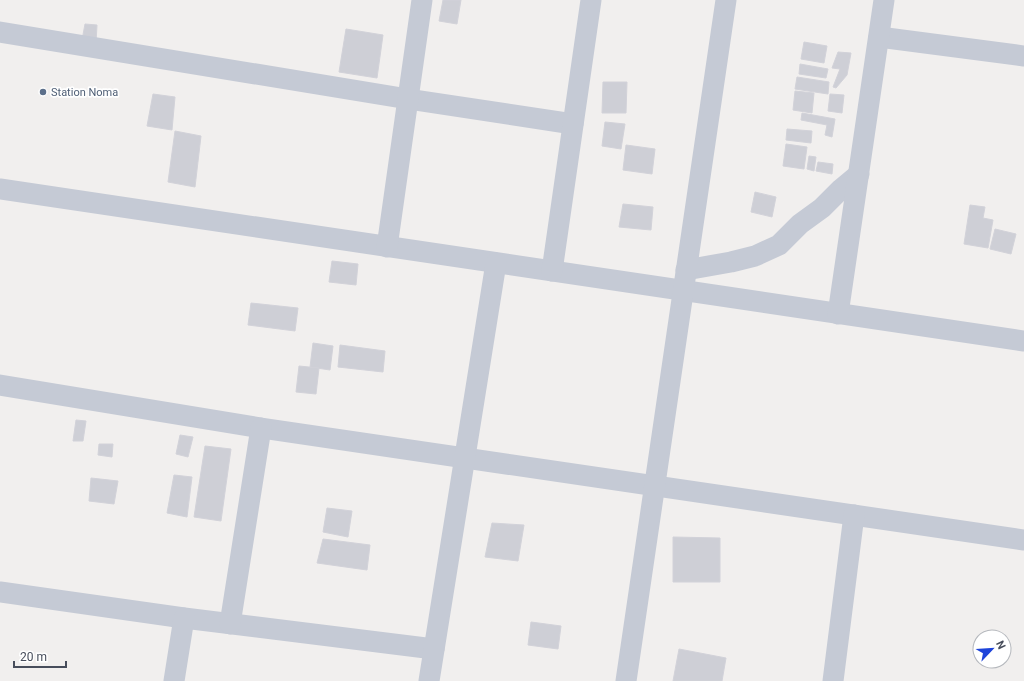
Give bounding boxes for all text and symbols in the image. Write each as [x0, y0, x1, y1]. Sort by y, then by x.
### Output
place label: Station Noma [51, 86, 118, 99]
marker: Station Noma [38, 87, 48, 97]
north arrow [972, 629, 1012, 669]
text: N [993, 639, 1008, 651]
scale bar [14, 643, 66, 669]
text: 20 m [20, 650, 47, 664]

